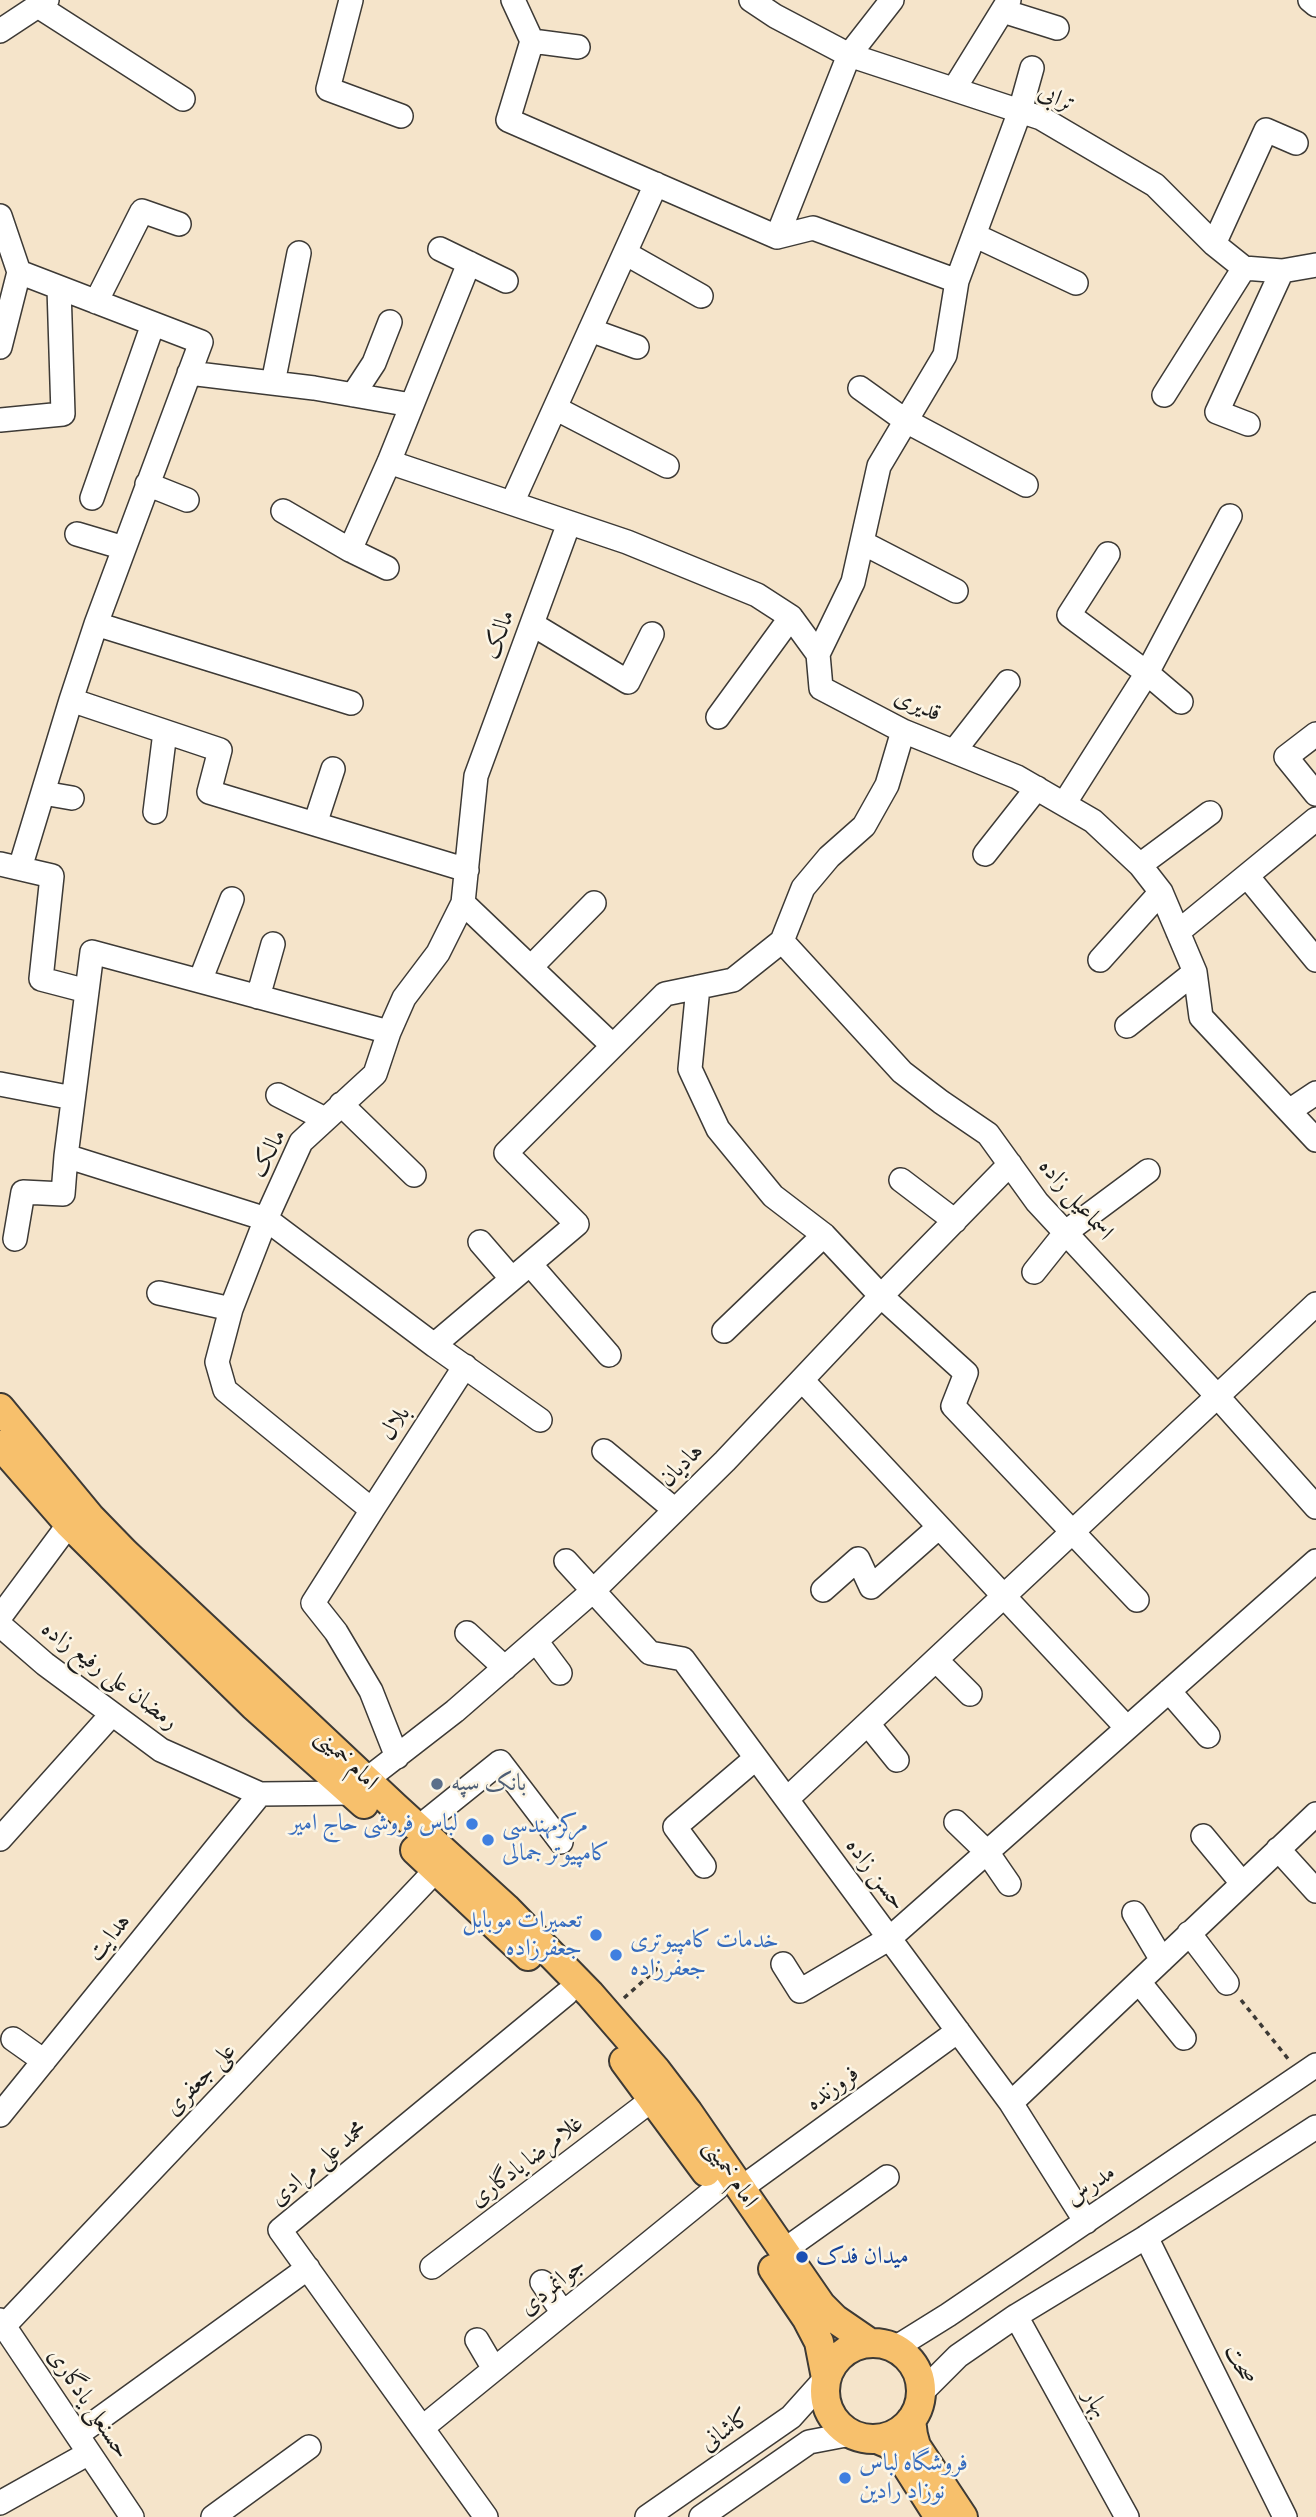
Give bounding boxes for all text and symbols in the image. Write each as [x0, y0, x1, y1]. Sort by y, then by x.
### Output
street label: ترابی [1033, 78, 1079, 120]
street label: مالک [478, 606, 522, 664]
street label: قدیری [889, 683, 945, 729]
street label: مالک [244, 1125, 294, 1183]
street label: اسماعیل زاده [1031, 1153, 1119, 1247]
street label: بلال [374, 1401, 418, 1447]
street label: هادیان [654, 1438, 710, 1494]
street label: رمضان علی رفیع زاده [35, 1615, 183, 1737]
street label: امام خمینی [308, 1723, 384, 1797]
place label: بانک سپه [451, 1770, 526, 1798]
marker: بانک سپه [429, 1776, 445, 1792]
place label: لباس فروشی حاج امیر [289, 1810, 458, 1838]
place label: مرکزمهندسی کامپیوتر جمالی [502, 1812, 610, 1868]
marker: لباس فروشی حاج امیر [464, 1816, 480, 1832]
marker: مرکزمهندسی کامپیوتر جمالی [480, 1832, 496, 1848]
street label: حسن زاده [838, 1833, 912, 1917]
place label: تعمیرات موبایل جعفرزاده [462, 1907, 582, 1963]
street label: هدایت [82, 1908, 138, 1968]
marker: تعمیرات موبایل جعفرزاده [588, 1927, 604, 1943]
place label: خدمات کامپیوتری جعفرزاده [630, 1927, 779, 1983]
marker: خدمات کامپیوتری جعفرزاده [608, 1947, 624, 1963]
street label: علی جعفری [159, 2037, 243, 2123]
street label: فروزنده [801, 2060, 865, 2118]
street label: غلامرضا یادگاری [464, 2110, 590, 2214]
street label: محمد علی مرادی [265, 2115, 373, 2213]
street label: امام خمینی [697, 2134, 763, 2214]
street label: مدرس [1061, 2159, 1121, 2213]
place label: میدان فدک [816, 2243, 909, 2271]
marker: میدان فدک [794, 2249, 810, 2265]
street label: جوانمردی [514, 2252, 592, 2322]
street label: صحت [1217, 2340, 1261, 2390]
street label: حسنعلی یادگاری [40, 2343, 136, 2465]
street label: بهار [1076, 2385, 1114, 2423]
street label: کاشانی [695, 2403, 757, 2459]
place label: فروشگاه لباس نوزاد رادین [859, 2450, 968, 2506]
marker: فروشگاه لباس نوزاد رادین [837, 2470, 853, 2486]

